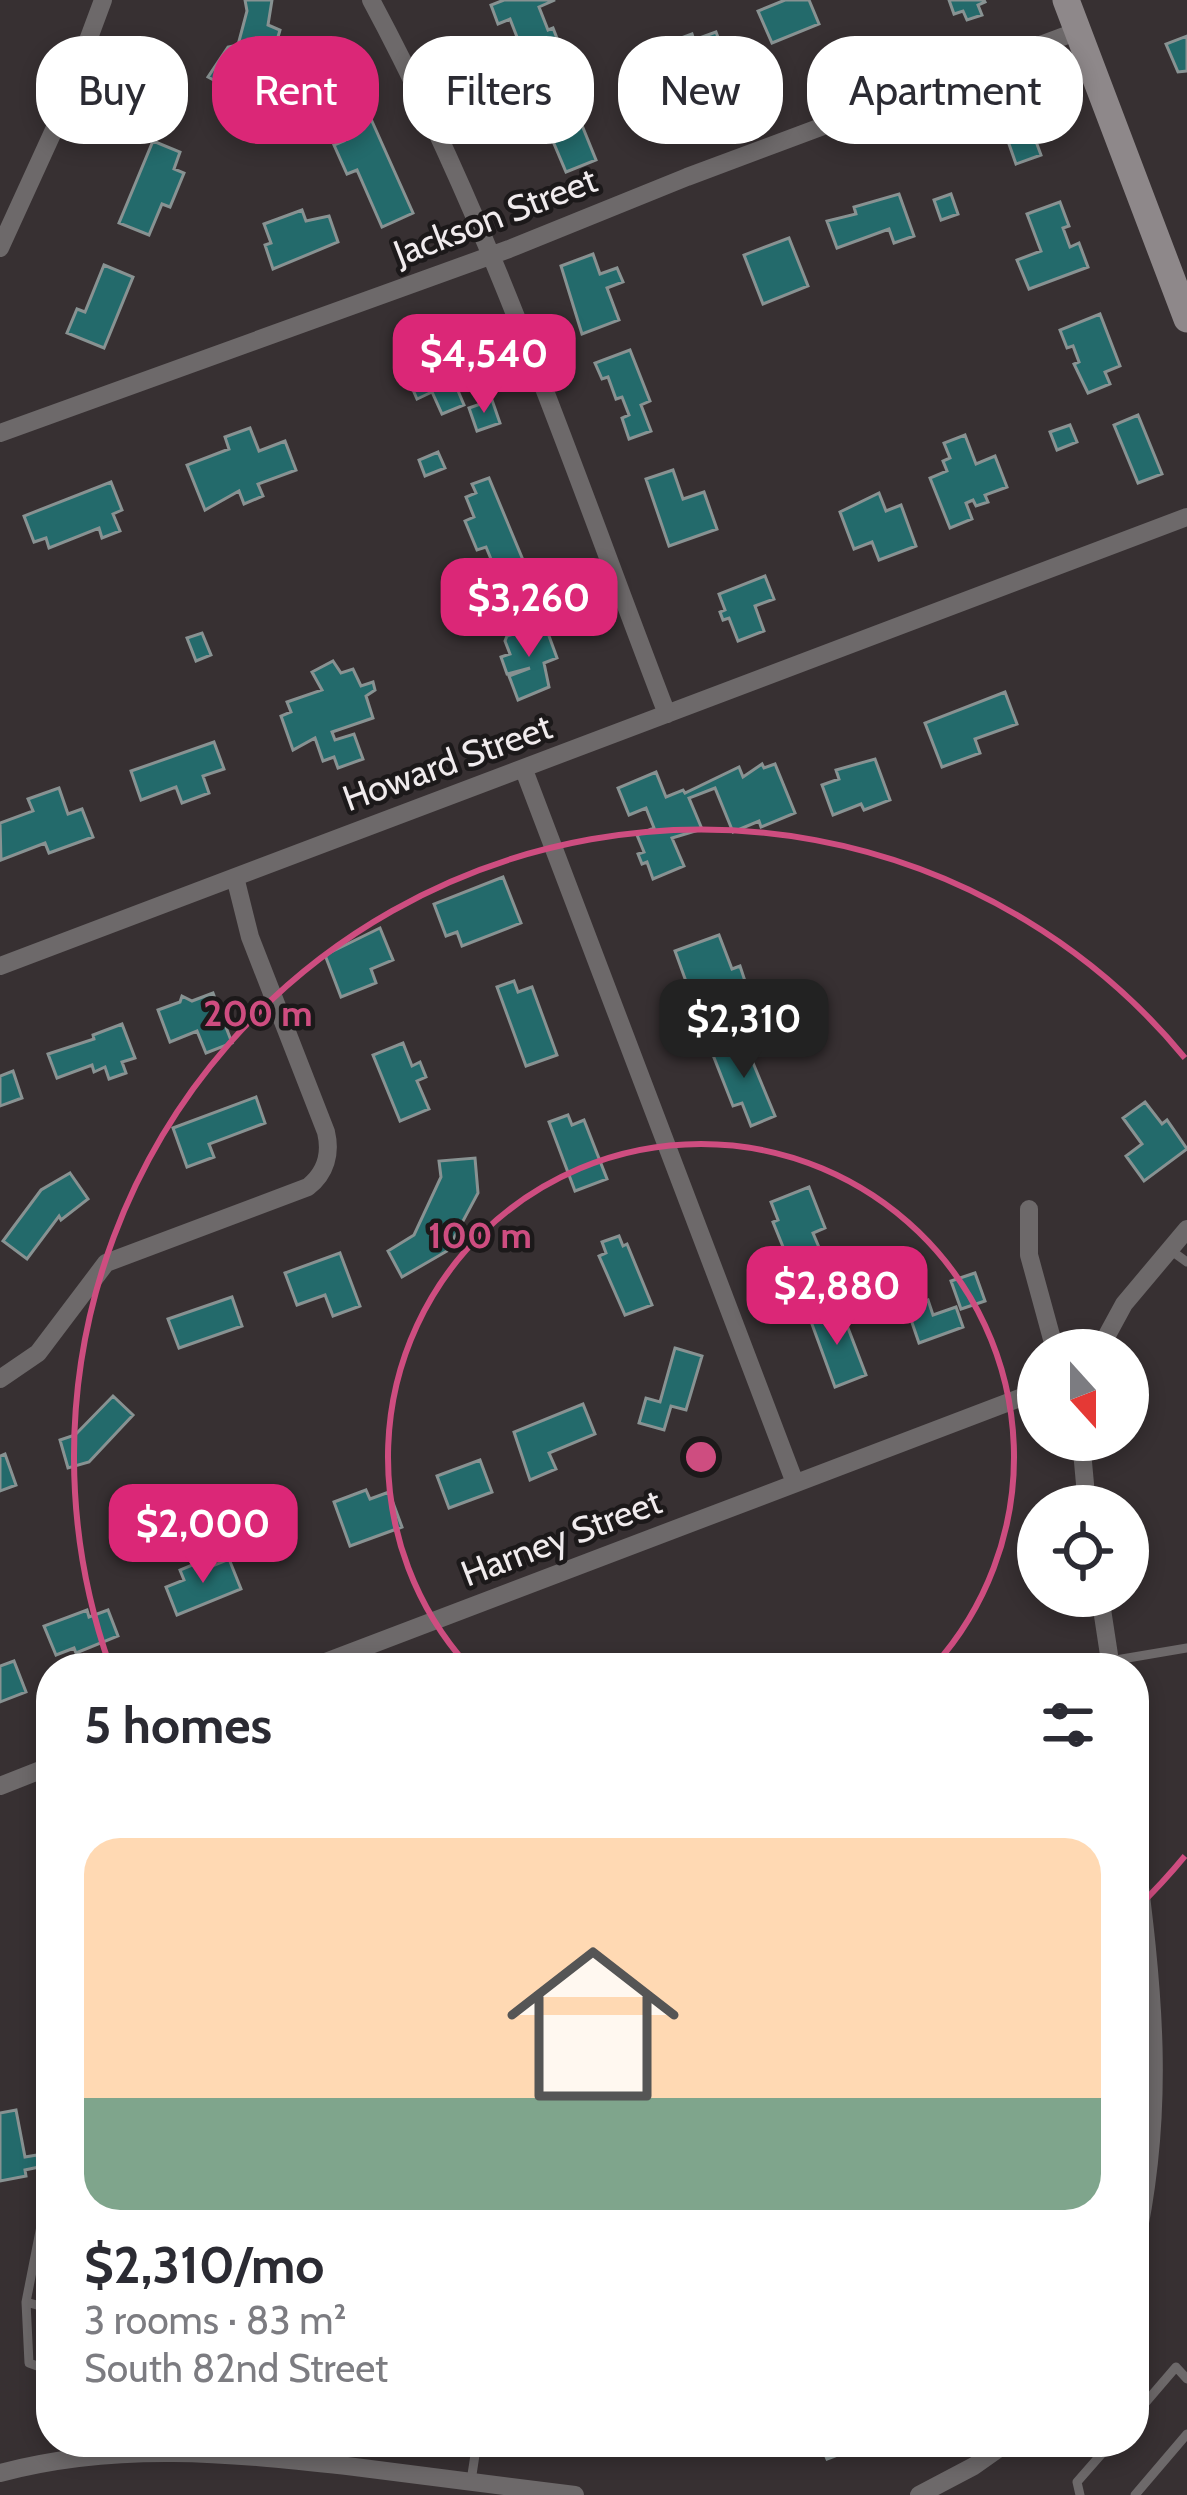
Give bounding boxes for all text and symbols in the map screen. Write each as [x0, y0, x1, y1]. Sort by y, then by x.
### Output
chip: Buy [36, 36, 188, 144]
chip: Rent [212, 36, 379, 144]
chip: Filters [403, 36, 594, 144]
chip: New [618, 36, 783, 144]
chip: Apartment [807, 36, 1083, 144]
street label: Jackson Street [386, 157, 603, 275]
pin: $4,540 [386, 314, 582, 416]
text: $4,540 [420, 329, 548, 377]
pin: $3,260 [431, 558, 627, 660]
text: $3,260 [468, 573, 590, 621]
street label: Howard Street [336, 704, 558, 820]
pin: $2,310 [646, 979, 842, 1081]
text: 200 m [203, 991, 313, 1035]
text: $2,310 [686, 994, 802, 1042]
text: 100 m [428, 1213, 532, 1257]
pin: $2,880 [739, 1246, 935, 1348]
text: $2,880 [774, 1261, 900, 1309]
north arrow [1017, 1329, 1149, 1461]
map controls [1017, 1329, 1149, 1617]
centre of rings [680, 1436, 722, 1478]
street label: Harney Street [455, 1479, 667, 1595]
pin: $2,000 [105, 1484, 301, 1586]
button: locate [1017, 1485, 1149, 1617]
text: $2,000 [136, 1499, 270, 1547]
icon: filters [1035, 1692, 1101, 1758]
text: 5 homes [84, 1694, 272, 1756]
icon: home [485, 1916, 701, 2132]
text: $2,310/mo [84, 2234, 324, 2296]
text: 3 rooms · 83 m² [84, 2296, 346, 2344]
text: South 82nd Street [84, 2344, 388, 2392]

